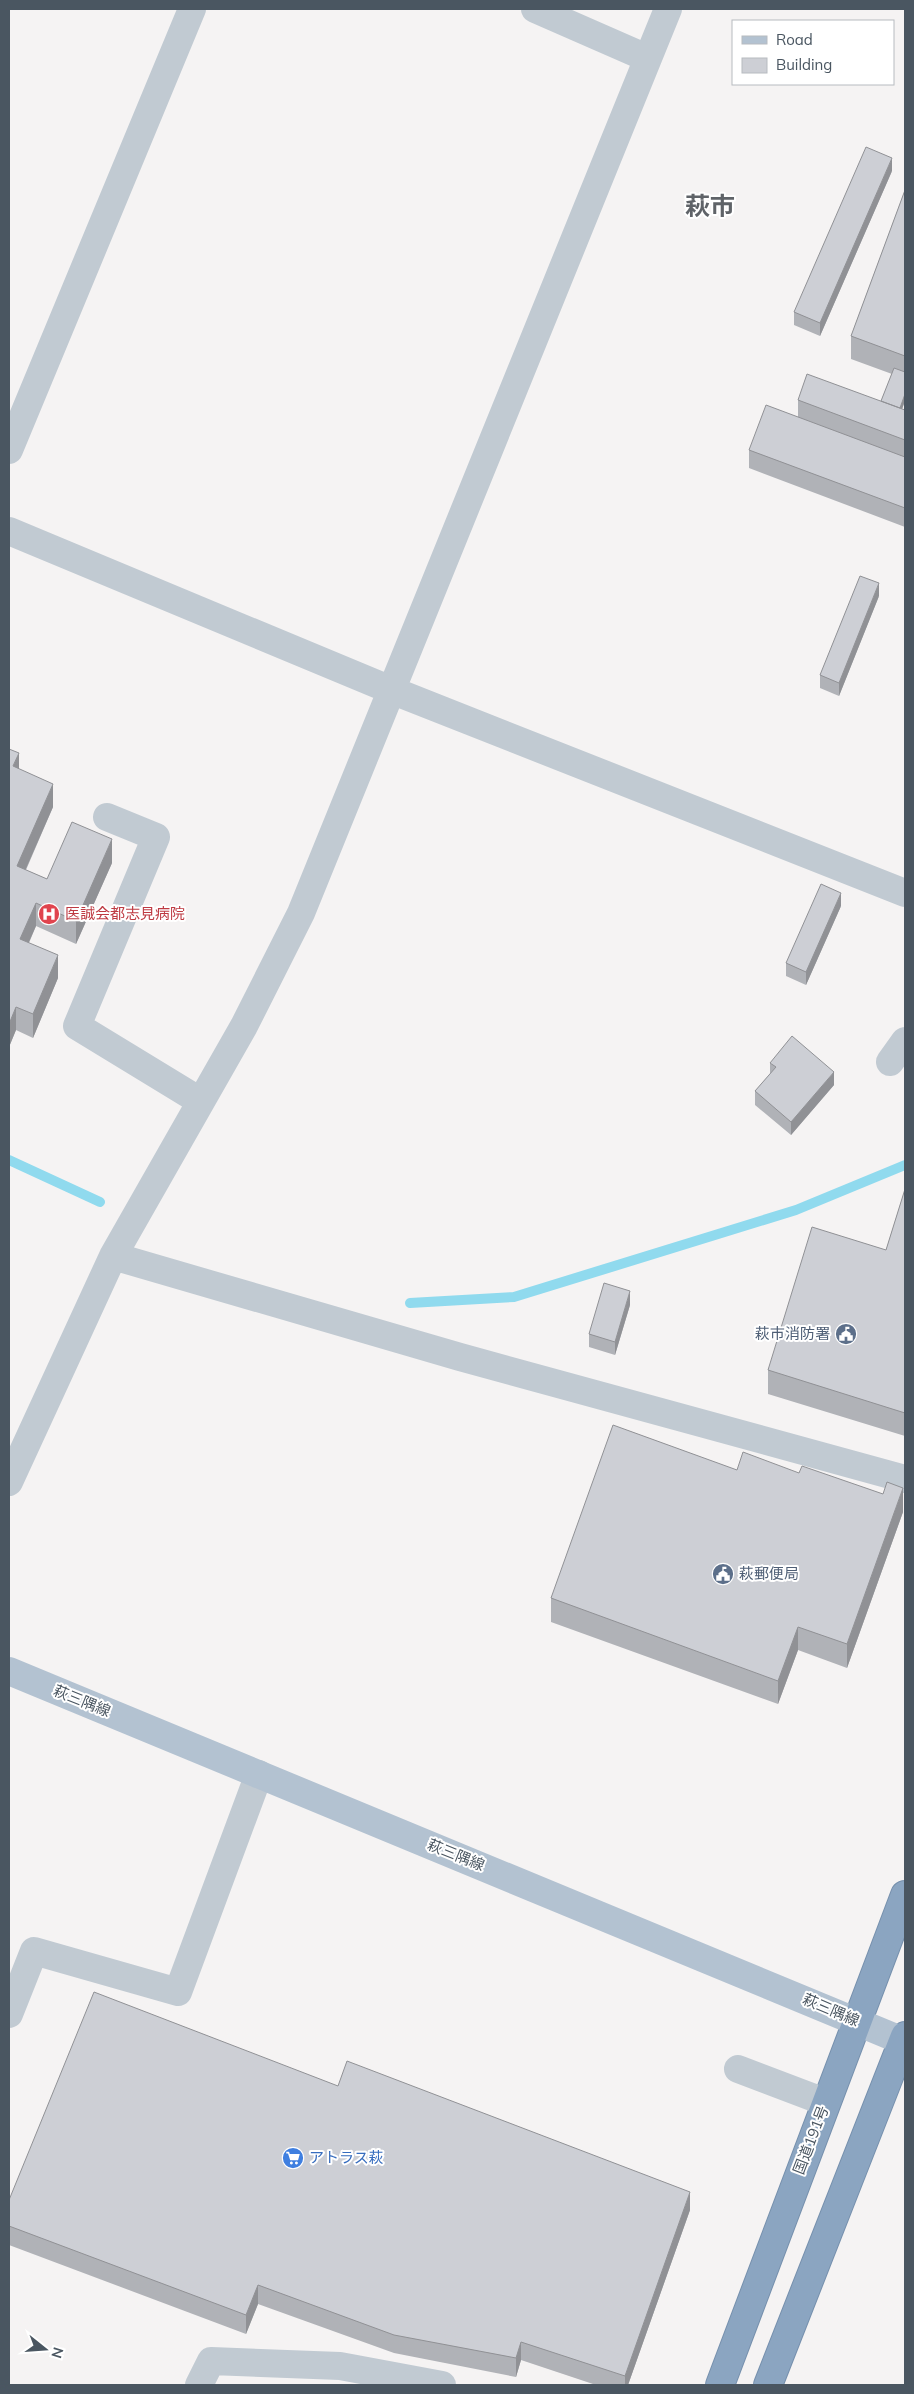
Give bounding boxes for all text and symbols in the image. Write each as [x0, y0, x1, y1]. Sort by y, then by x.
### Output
legend [732, 20, 894, 85]
text: Road [776, 30, 813, 49]
text: Building [776, 55, 832, 74]
district label: 萩市 [685, 190, 735, 221]
hospital icon: 医誠会都志見病院 [37, 902, 61, 926]
place label: 医誠会都志見病院 [65, 904, 185, 923]
public building icon: 萩市消防署 [834, 1322, 858, 1346]
place label: 萩市消防署 [755, 1324, 830, 1343]
public building icon: 萩郵便局 [711, 1562, 735, 1586]
place label: 萩郵便局 [739, 1564, 799, 1583]
street label: 萩三隅線 [51, 1680, 114, 1721]
street label: 萩三隅線 [425, 1834, 488, 1875]
street label: 萩三隅線 [800, 1989, 863, 2030]
street label: 国道191号 [789, 2103, 832, 2177]
supermarket icon: アトラス萩 [281, 2146, 305, 2170]
place label: アトラス萩 [309, 2148, 384, 2167]
north arrow [20, 2324, 70, 2374]
text: N [47, 2345, 68, 2360]

